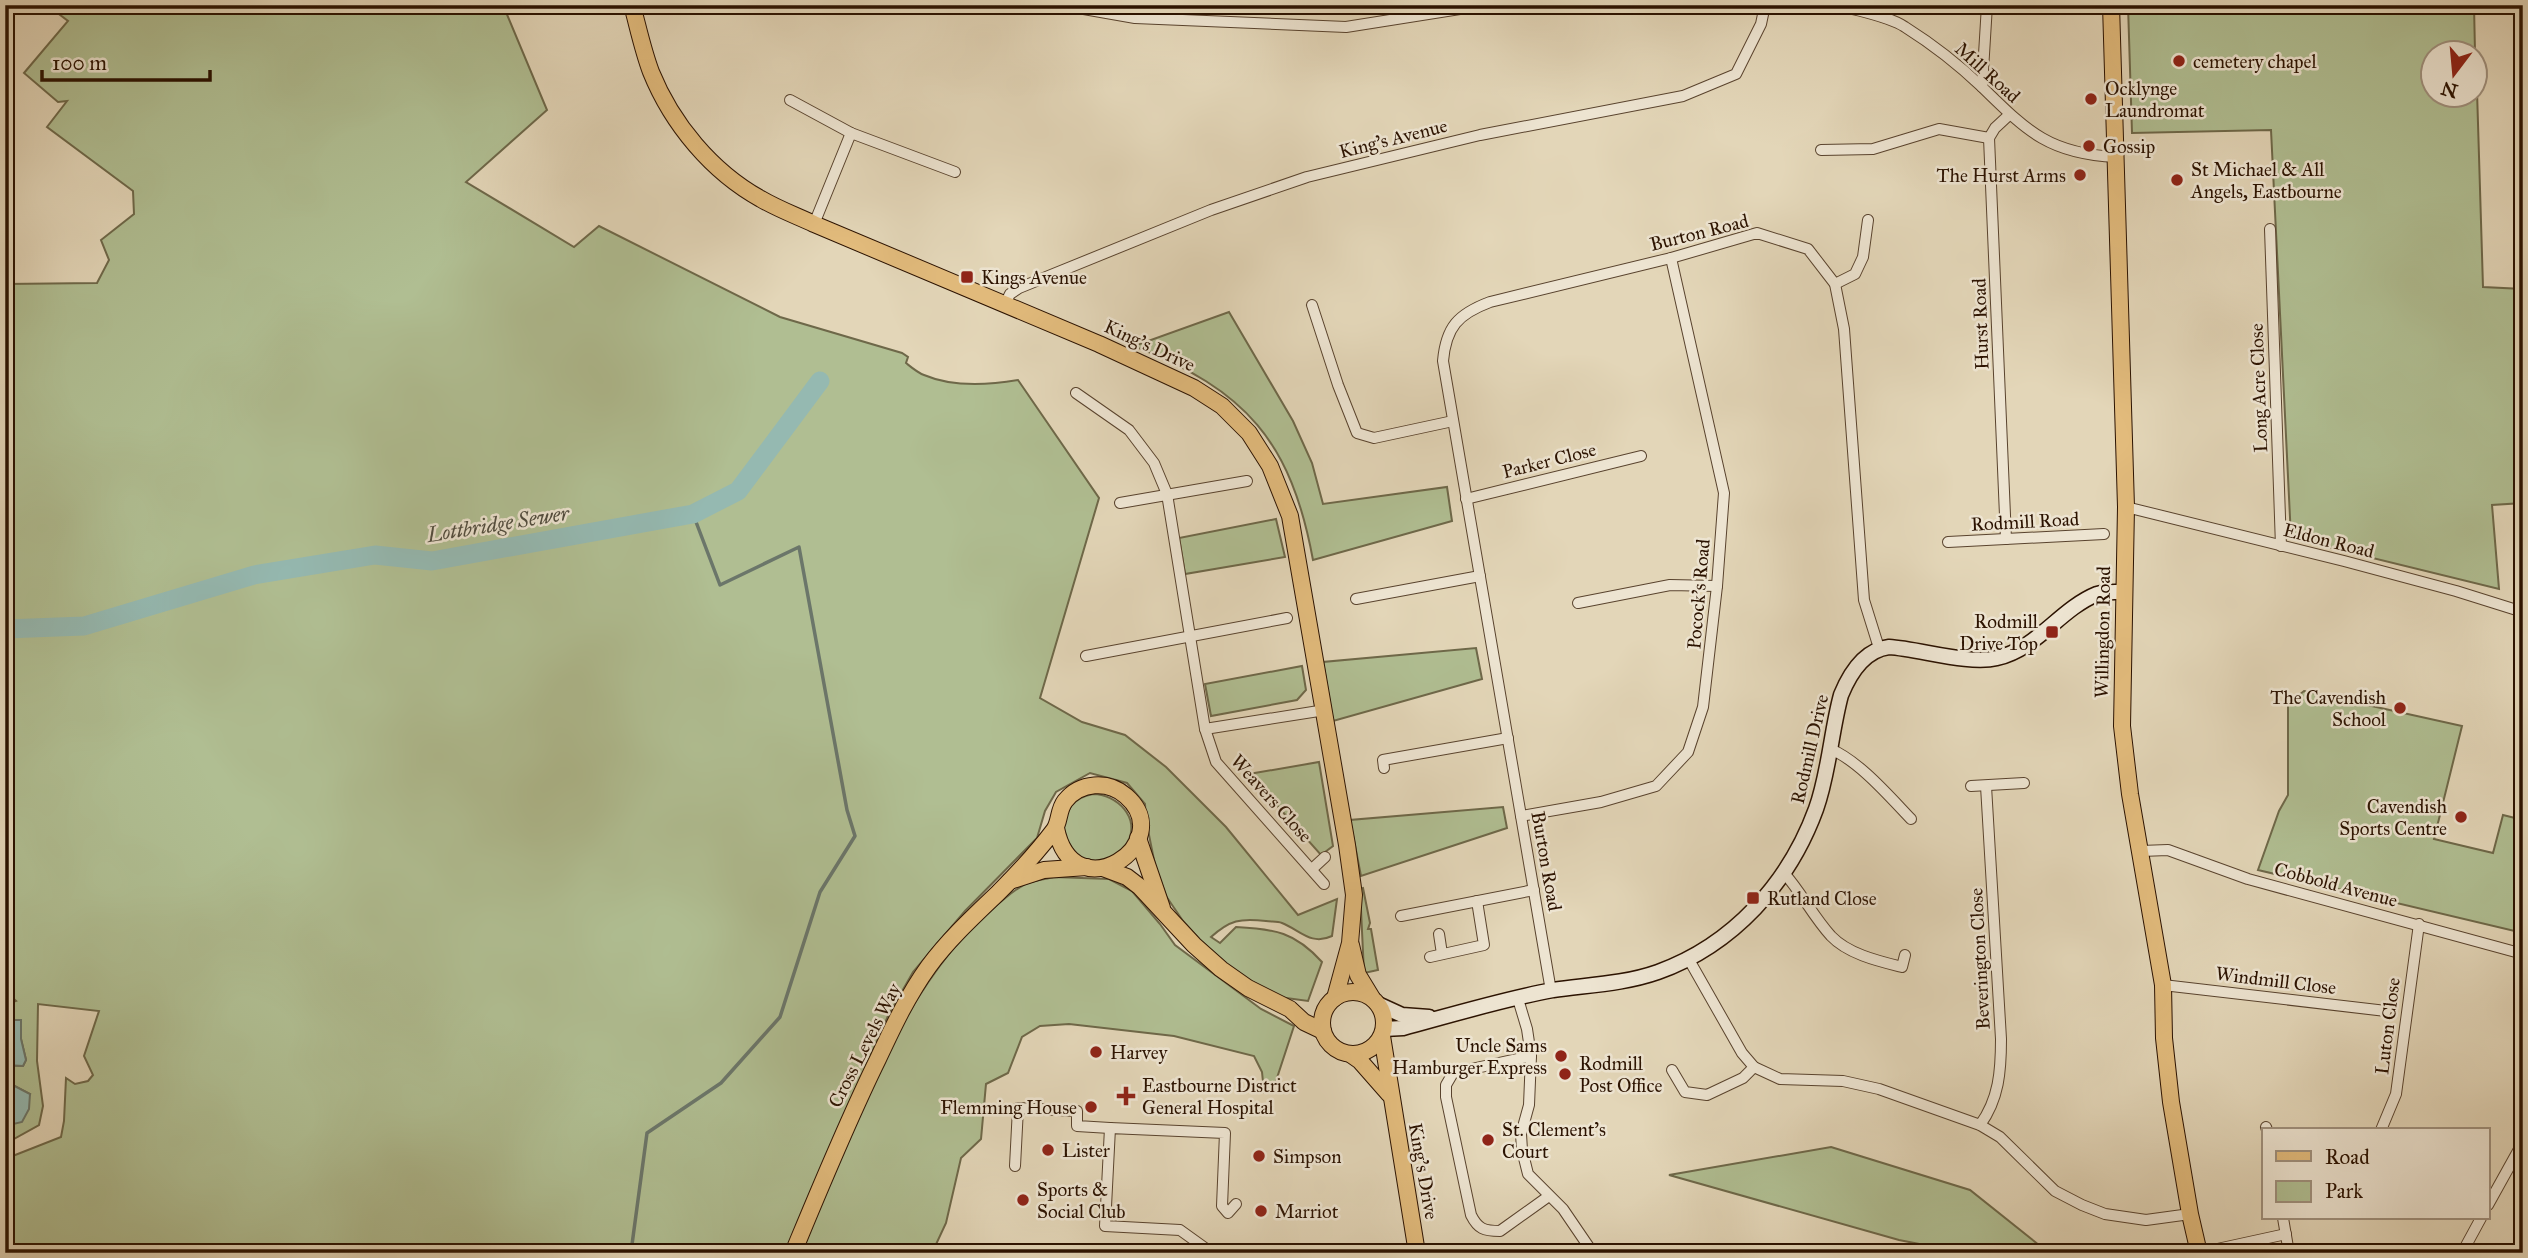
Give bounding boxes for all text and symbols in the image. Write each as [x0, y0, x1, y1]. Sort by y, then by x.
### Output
street label: Mill Road [1950, 37, 2025, 108]
scale bar [42, 38, 210, 82]
north arrow [2420, 38, 2490, 108]
text: 100 m [52, 50, 107, 76]
place label: cemetery chapel [2193, 50, 2318, 73]
marker: cemetery chapel [2171, 53, 2187, 69]
place label: Ocklynge Laundromat [2105, 77, 2205, 122]
text: N [2439, 77, 2460, 103]
marker: Ocklynge Laundromat [2083, 91, 2099, 107]
street label: King's Avenue [1337, 114, 1450, 164]
place label: Gossip [2103, 135, 2155, 158]
marker: Gossip [2081, 138, 2097, 154]
place label: St Michael & All Angels, Eastbourne [2190, 158, 2342, 204]
place label: The Hurst Arms [1936, 164, 2066, 187]
marker: The Hurst Arms [2072, 167, 2088, 183]
marker: St Michael & All Angels, Eastbourne [2169, 172, 2185, 188]
street label: Burton Road [1647, 209, 1751, 256]
place label: Kings Avenue [981, 266, 1087, 290]
marker: Kings Avenue [959, 269, 975, 285]
street label: Hurst Road [1967, 277, 1994, 370]
street label: King's Drive [1100, 314, 1199, 377]
street label: Long Acre Close [2245, 323, 2273, 453]
street label: Parker Close [1500, 438, 1599, 483]
water label: Lottbridge Sewer [424, 500, 572, 548]
street label: Rodmill Road [1970, 507, 2080, 536]
street label: Eldon Road [2281, 518, 2377, 563]
street label: Pocock's Road [1682, 537, 1715, 650]
street label: Willingdon Road [2090, 565, 2116, 698]
place label: Rodmill Drive Top [1959, 610, 2039, 655]
marker: Rodmill Drive Top [2044, 624, 2060, 640]
place label: The Cavendish School [2270, 686, 2387, 731]
street label: Rodmill Drive [1786, 692, 1833, 806]
marker: The Cavendish School [2392, 700, 2408, 716]
street label: Weavers Close [1226, 750, 1317, 847]
place label: Cavendish Sports Centre [2339, 795, 2447, 840]
street label: Burton Road [1526, 809, 1567, 913]
marker: Cavendish Sports Centre [2453, 809, 2469, 825]
street label: Cobbold Avenue [2272, 857, 2400, 912]
place label: Rutland Close [1767, 887, 1877, 910]
street label: Beverington Close [1964, 887, 1996, 1031]
marker: Rutland Close [1745, 890, 1761, 906]
street label: Windmill Close [2214, 962, 2338, 999]
street label: Luton Close [2370, 976, 2405, 1076]
street label: Cross Levels Way [823, 978, 906, 1111]
place label: Uncle Sams Hamburger Express [1392, 1034, 1547, 1080]
place label: Harvey [1110, 1041, 1169, 1064]
marker: Harvey [1088, 1044, 1104, 1060]
marker: Uncle Sams Hamburger Express [1553, 1048, 1569, 1064]
place label: Rodmill Post Office [1579, 1052, 1662, 1097]
marker: Rodmill Post Office [1557, 1066, 1573, 1082]
place label: Eastbourne District General Hospital [1142, 1074, 1297, 1119]
marker: Eastbourne District General Hospital [1116, 1086, 1136, 1106]
place label: Flemming House [940, 1096, 1077, 1120]
marker: Flemming House [1083, 1099, 1099, 1115]
place label: St. Clement's Court [1502, 1118, 1606, 1163]
street label: King's Drive [1403, 1121, 1443, 1221]
legend [2262, 1128, 2490, 1220]
marker: St. Clement's Court [1480, 1132, 1496, 1148]
place label: Lister [1062, 1139, 1111, 1162]
marker: Lister [1040, 1142, 1056, 1158]
text: Road [2325, 1144, 2370, 1170]
place label: Simpson [1273, 1145, 1342, 1168]
marker: Simpson [1251, 1148, 1267, 1164]
place label: Sports & Social Club [1037, 1178, 1125, 1223]
text: Park [2325, 1178, 2363, 1204]
marker: Sports & Social Club [1015, 1192, 1031, 1208]
place label: Marriot [1275, 1200, 1339, 1223]
marker: Marriot [1253, 1203, 1269, 1219]

